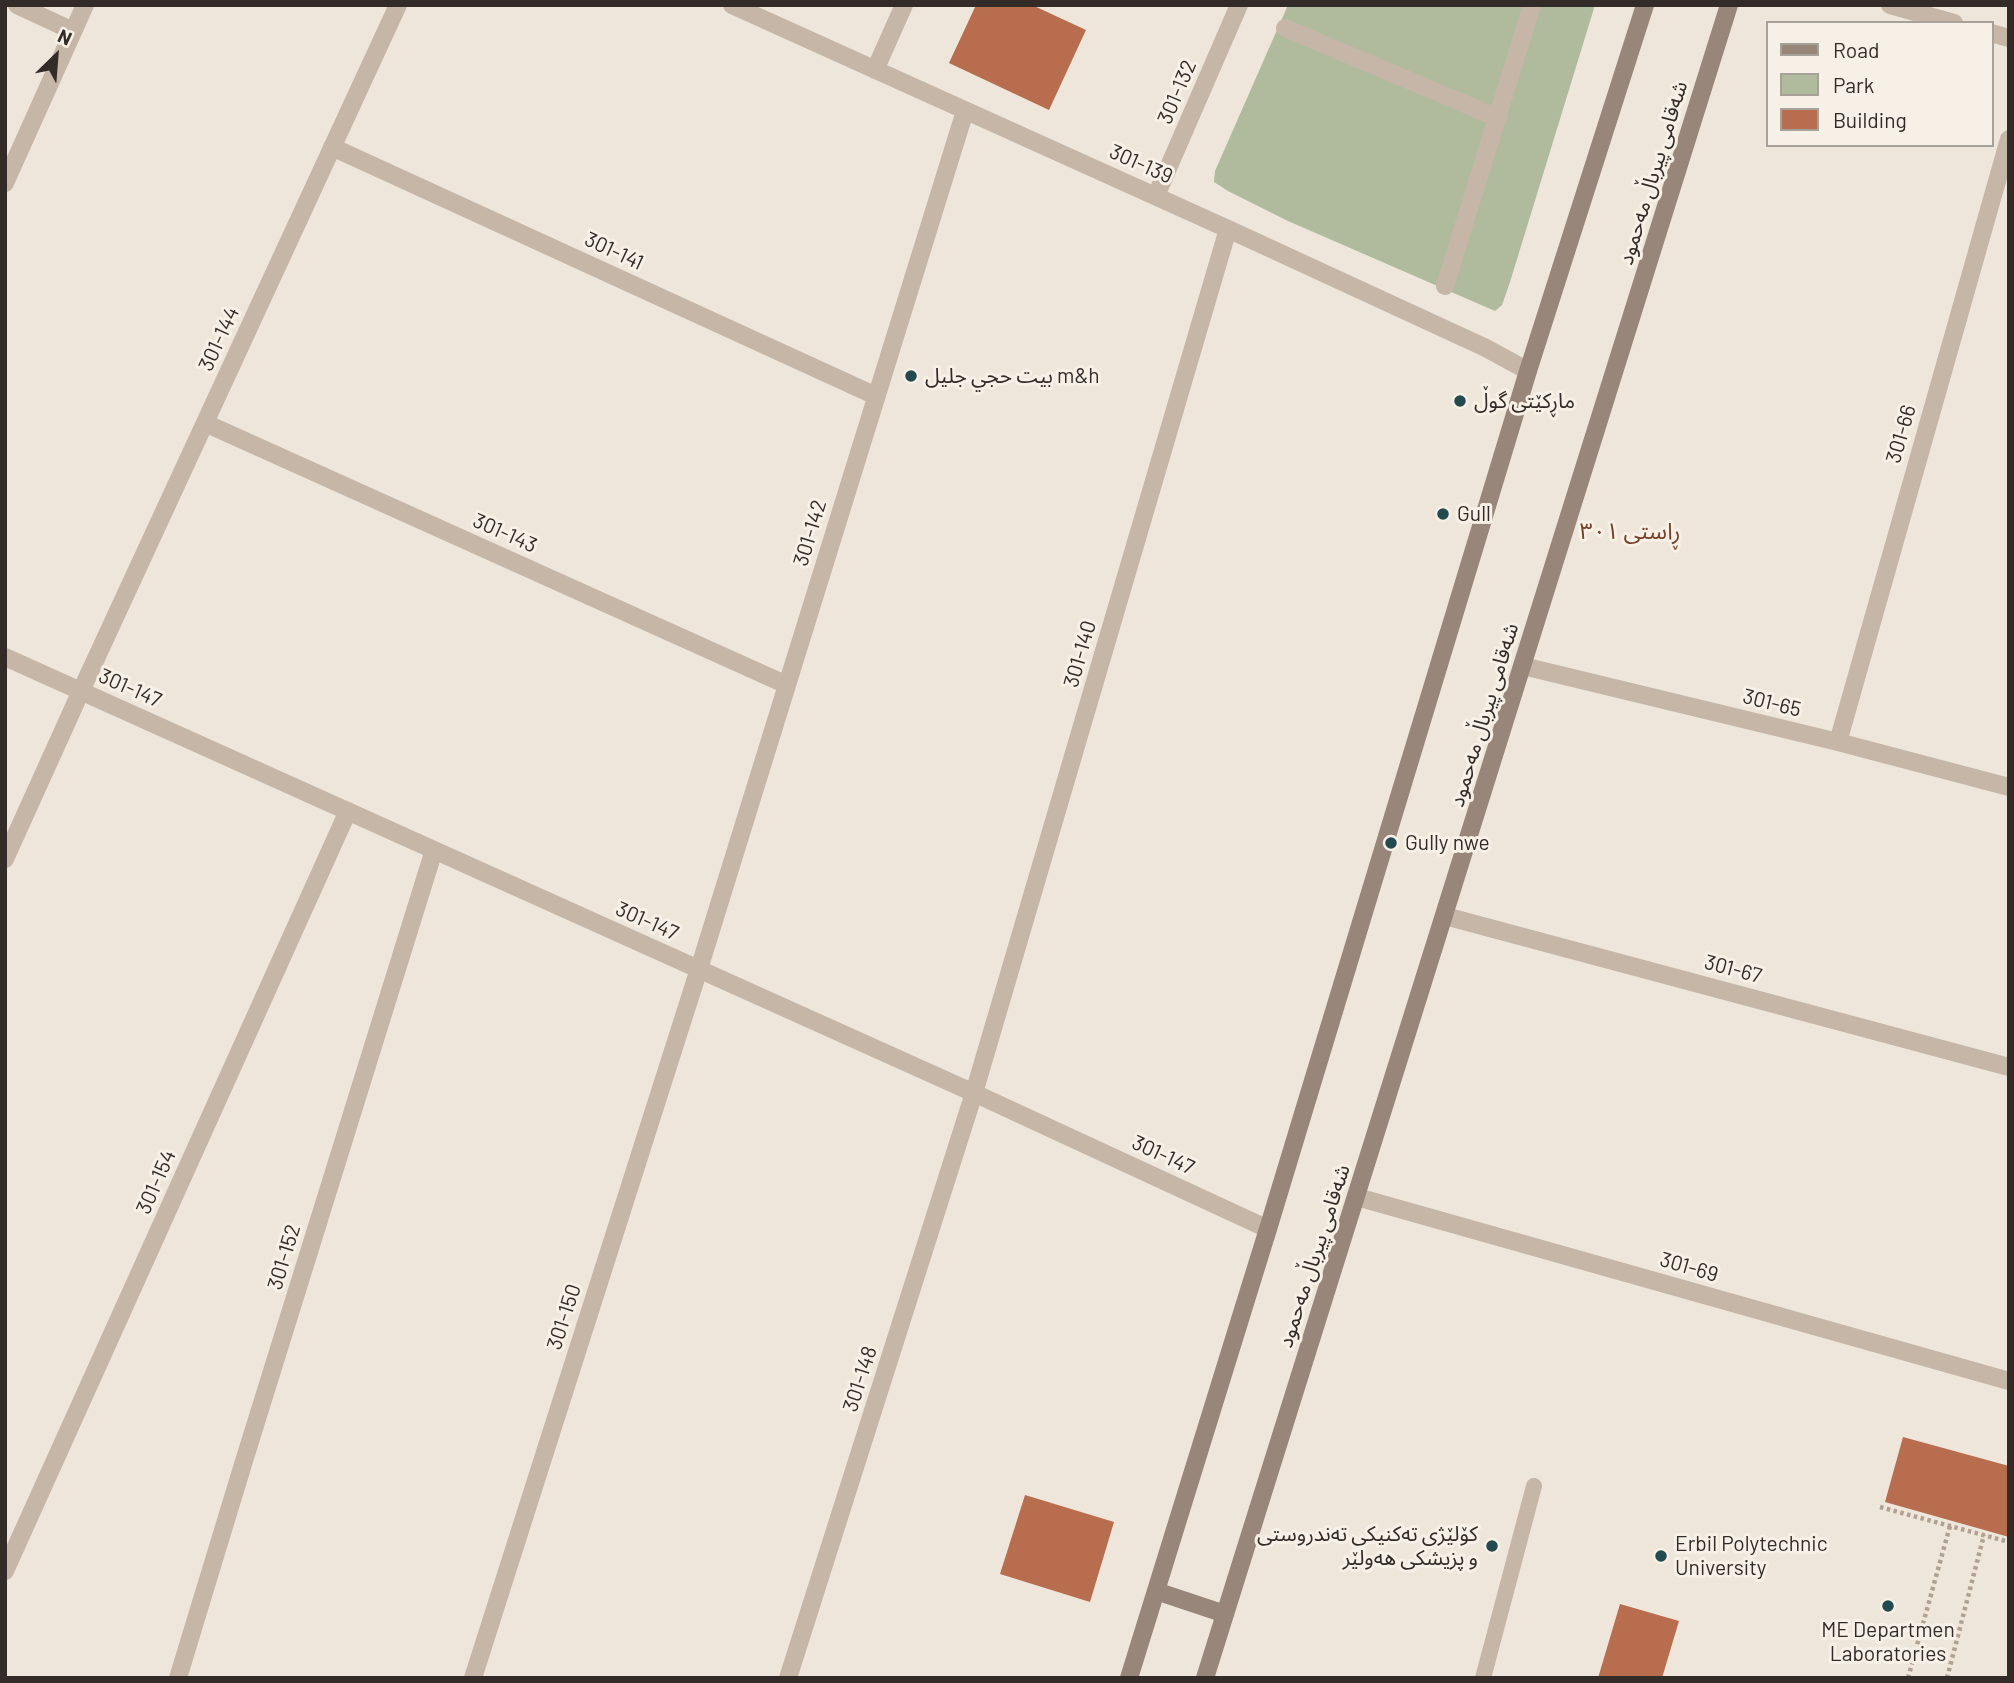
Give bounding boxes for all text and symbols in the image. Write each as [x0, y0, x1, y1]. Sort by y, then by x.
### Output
north arrow [21, 21, 91, 91]
legend [1766, 21, 1993, 147]
text: N [54, 23, 76, 50]
text: Road [1833, 37, 1879, 62]
street label: 301-132 [1152, 56, 1202, 128]
text: Park [1833, 72, 1874, 97]
street label: شەقامی پیرباڵ مەحمود [1613, 78, 1693, 268]
text: Building [1833, 107, 1907, 132]
street label: 301-139 [1105, 139, 1177, 189]
street label: 301-141 [581, 226, 647, 276]
street label: 301-144 [193, 303, 245, 375]
place label: بيت حجي جليل m&h [925, 363, 1100, 389]
marker: بيت حجي جليل m&h [903, 368, 919, 384]
place label: ماڕکێتی گوڵ [1474, 388, 1575, 414]
marker: ماڕکێتی گوڵ [1452, 393, 1468, 409]
street label: 301-66 [1881, 402, 1921, 466]
street label: 301-142 [788, 497, 832, 569]
place label: Gull [1457, 501, 1491, 527]
marker: Gull [1435, 506, 1451, 522]
street label: 301-143 [469, 508, 541, 558]
district label: ڕاستی ٣٠١ [1580, 517, 1680, 545]
street label: 301-140 [1058, 618, 1102, 690]
street label: شەقامی پیرباڵ مەحمود [1444, 620, 1524, 810]
street label: 301-147 [95, 663, 165, 713]
street label: 301-65 [1740, 684, 1804, 722]
place label: Gully nwe [1405, 830, 1490, 856]
marker: Gully nwe [1383, 835, 1399, 851]
street label: 301-147 [612, 896, 682, 946]
street label: 301-67 [1702, 949, 1764, 989]
street label: 301-147 [1128, 1130, 1198, 1180]
street label: 301-154 [131, 1146, 181, 1218]
street label: شەقامی پیرباڵ مەحمود [1273, 1161, 1355, 1351]
street label: 301-152 [262, 1221, 306, 1293]
street label: 301-69 [1657, 1247, 1721, 1287]
street label: 301-150 [542, 1281, 586, 1353]
street label: 301-148 [838, 1343, 882, 1415]
place label: کۆلێژی تەکنیکی تەندروستی و پزیشکی هەولێر [1257, 1521, 1478, 1571]
place label: Erbil Polytechnic University [1675, 1531, 1828, 1581]
marker: کۆلێژی تەکنیکی تەندروستی و پزیشکی هەولێر [1484, 1538, 1500, 1554]
marker: Erbil Polytechnic University [1653, 1548, 1669, 1564]
marker: ME Departmen Laboratories [1880, 1598, 1896, 1614]
place label: ME Departmen Laboratories [1821, 1617, 1955, 1667]

